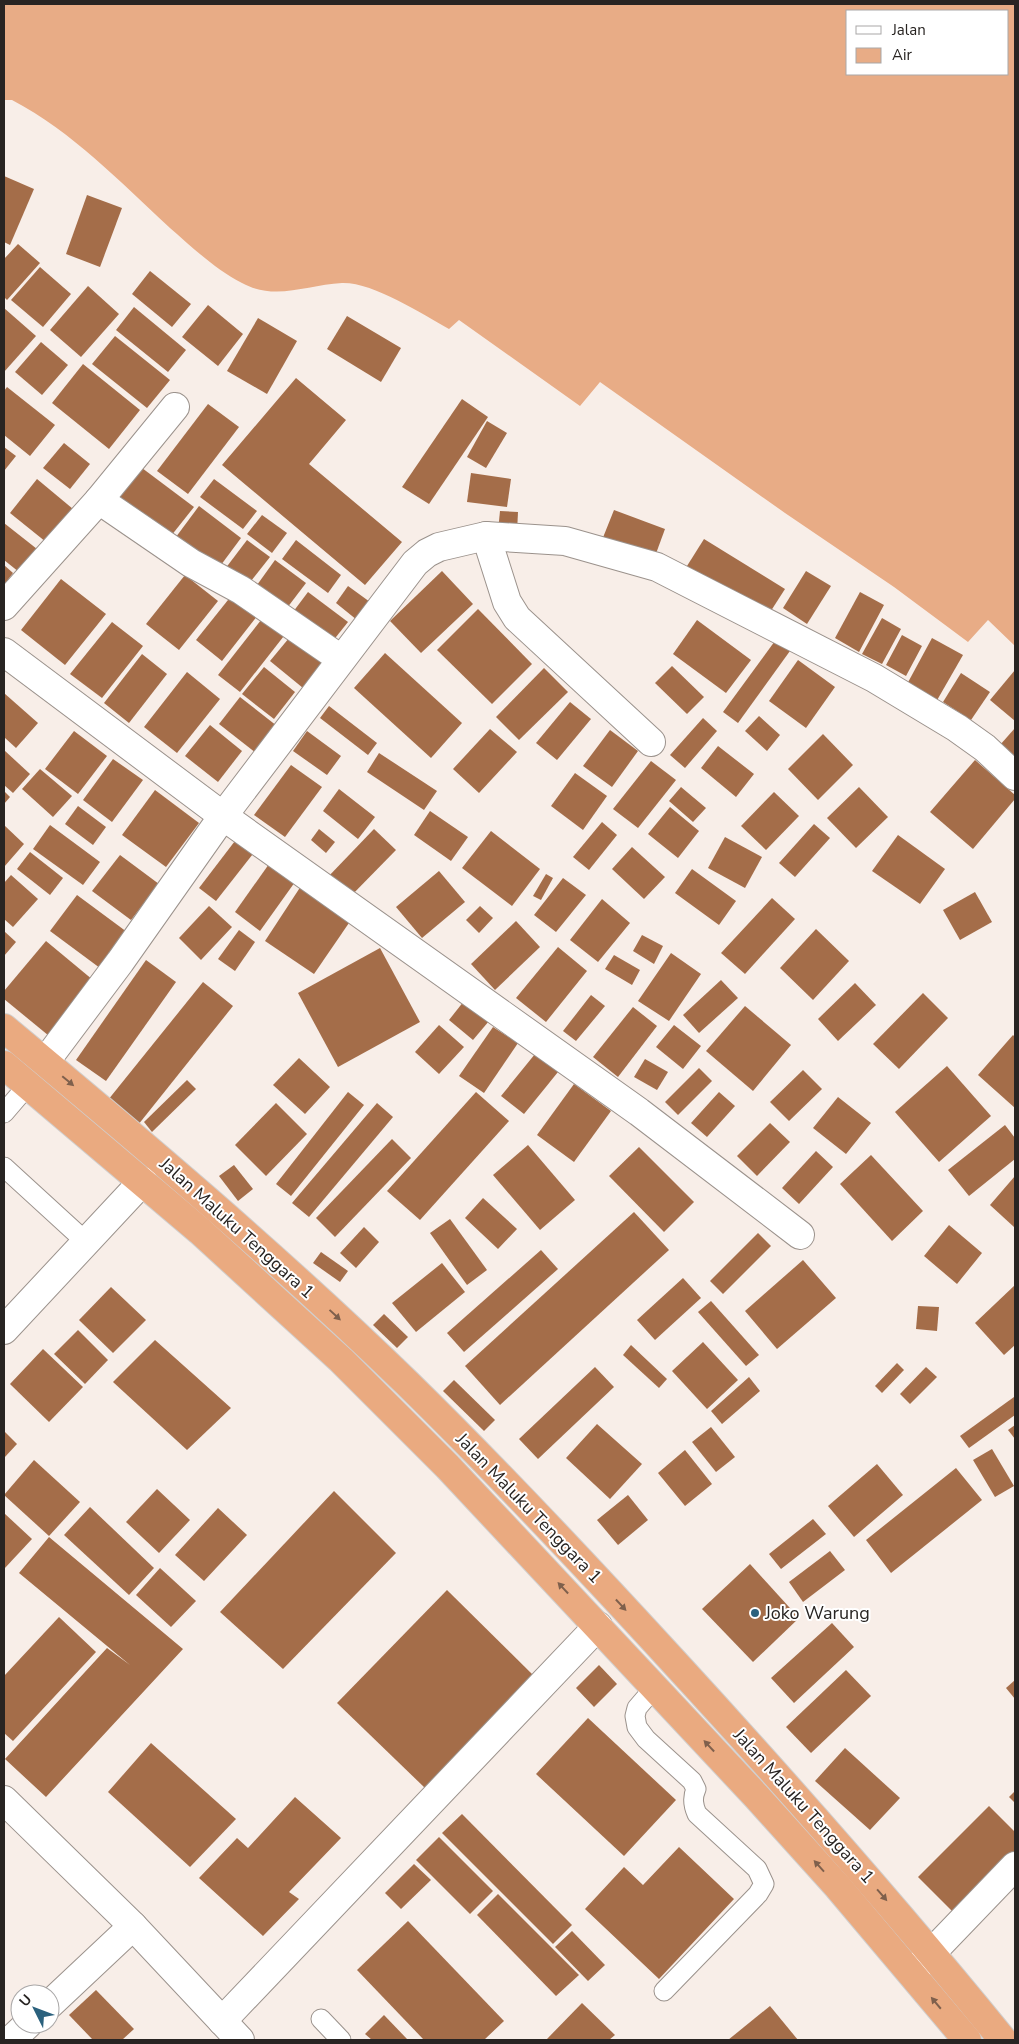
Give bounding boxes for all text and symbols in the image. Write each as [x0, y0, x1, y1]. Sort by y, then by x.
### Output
legend [846, 10, 1009, 75]
text: Jalan [891, 20, 926, 40]
text: Air [892, 45, 912, 65]
one-way arrow [61, 1076, 74, 1087]
street label: Jalan Maluku Tenggara 1 [154, 1151, 319, 1304]
one-way arrow [328, 1309, 340, 1321]
street label: Jalan Maluku Tenggara 1 [450, 1427, 607, 1588]
one-way arrow [557, 1583, 569, 1595]
one-way arrow [615, 1598, 627, 1610]
place label: Joko Warung [764, 1601, 870, 1625]
marker: Joko Warung [749, 1607, 761, 1619]
street label: Jalan Maluku Tenggara 1 [727, 1723, 880, 1888]
one-way arrow [703, 1740, 715, 1752]
one-way arrow [813, 1860, 825, 1872]
one-way arrow [876, 1888, 888, 1900]
north arrow [10, 1984, 60, 2034]
text: U [15, 1990, 36, 2011]
one-way arrow [930, 1996, 941, 2009]

